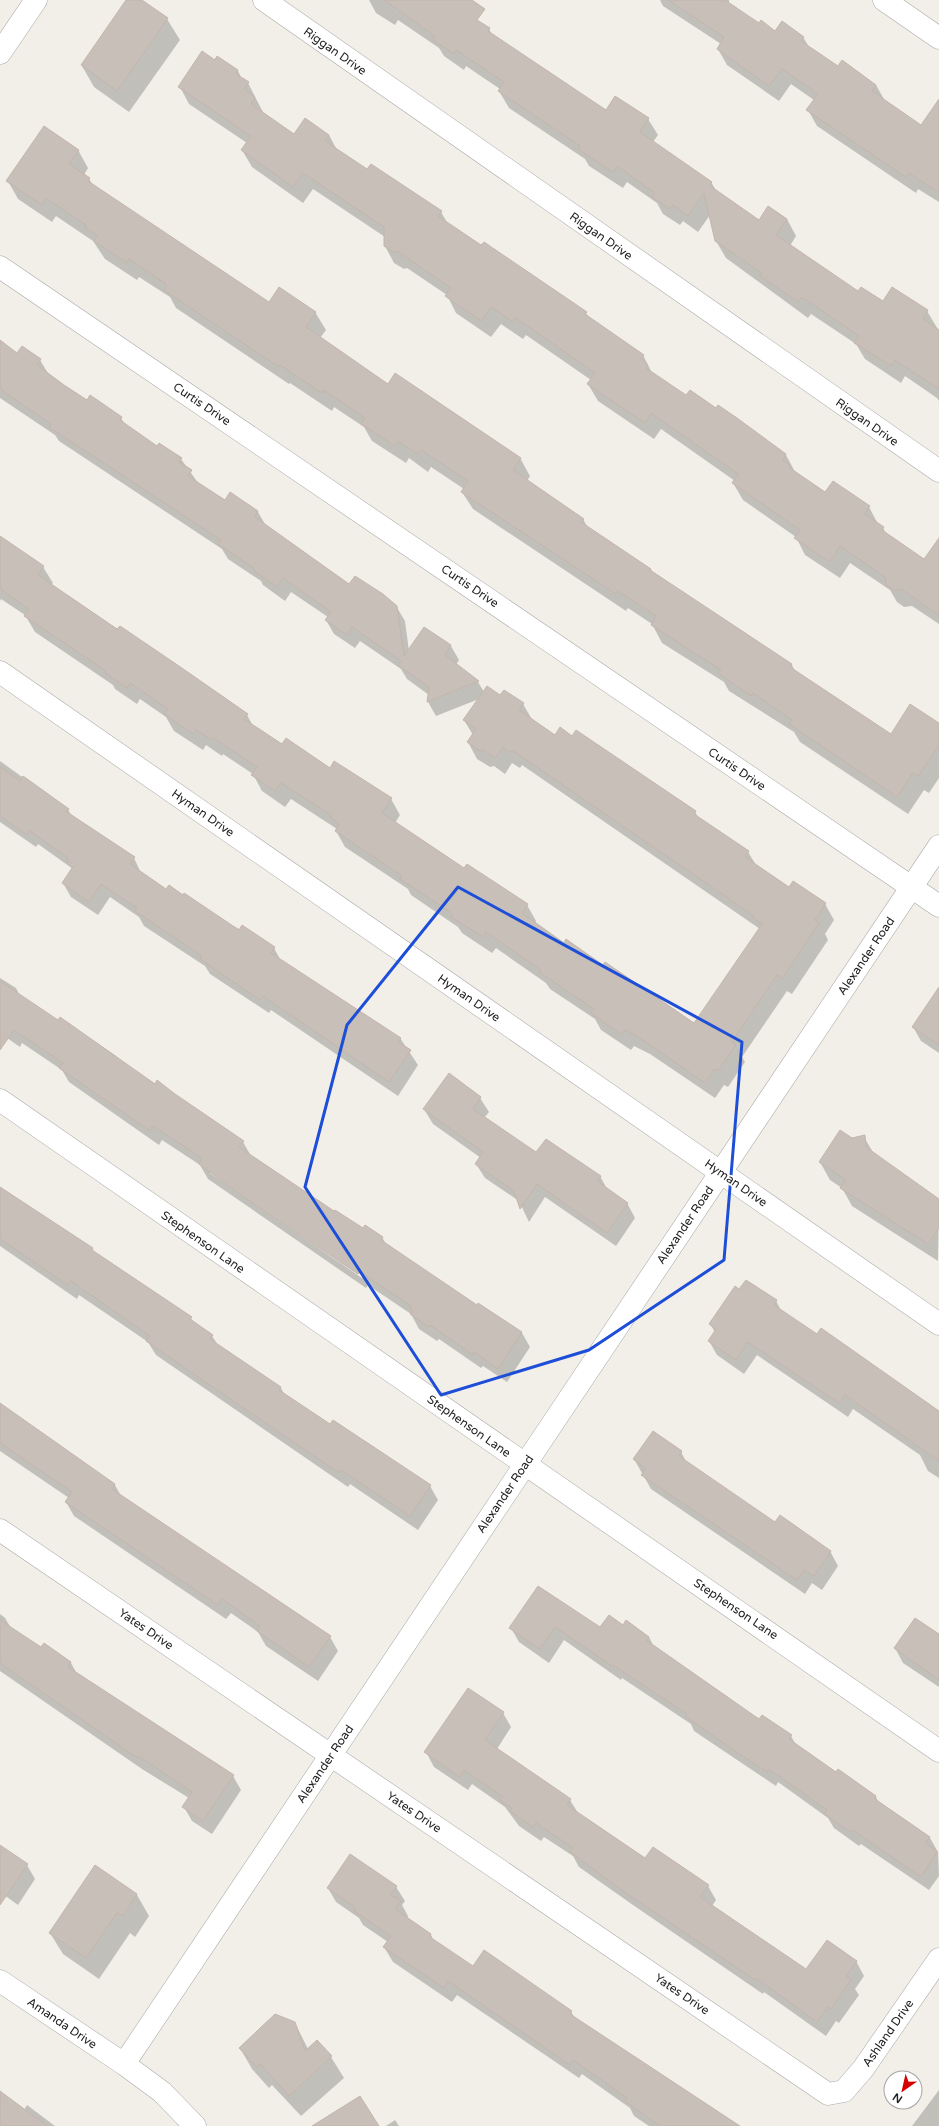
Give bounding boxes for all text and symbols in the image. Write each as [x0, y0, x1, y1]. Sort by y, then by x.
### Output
street label: Riggan Drive [301, 24, 369, 78]
street label: Riggan Drive [567, 209, 635, 263]
street label: Curtis Drive [171, 380, 233, 428]
street label: Riggan Drive [833, 395, 901, 449]
street label: Curtis Drive [439, 562, 501, 610]
street label: Curtis Drive [706, 745, 768, 793]
street label: Hyman Drive [169, 786, 237, 840]
street label: Alexander Road [835, 914, 897, 998]
street label: Hyman Drive [435, 971, 503, 1025]
street label: Hyman Drive [702, 1156, 770, 1210]
street label: Alexander Road [654, 1183, 716, 1267]
street label: Stephenson Lane [159, 1208, 248, 1276]
street label: Stephenson Lane [425, 1392, 514, 1460]
street label: Alexander Road [474, 1452, 536, 1536]
street label: Stephenson Lane [691, 1576, 781, 1642]
street label: Yates Drive [116, 1606, 176, 1653]
street label: Alexander Road [294, 1722, 356, 1806]
street label: Yates Drive [384, 1789, 444, 1836]
street label: Yates Drive [652, 1971, 712, 2018]
street label: Amanda Drive [25, 1995, 100, 2052]
street label: Ashland Drive [860, 1996, 917, 2069]
north arrow [883, 2070, 923, 2110]
text: N [890, 2090, 905, 2106]

